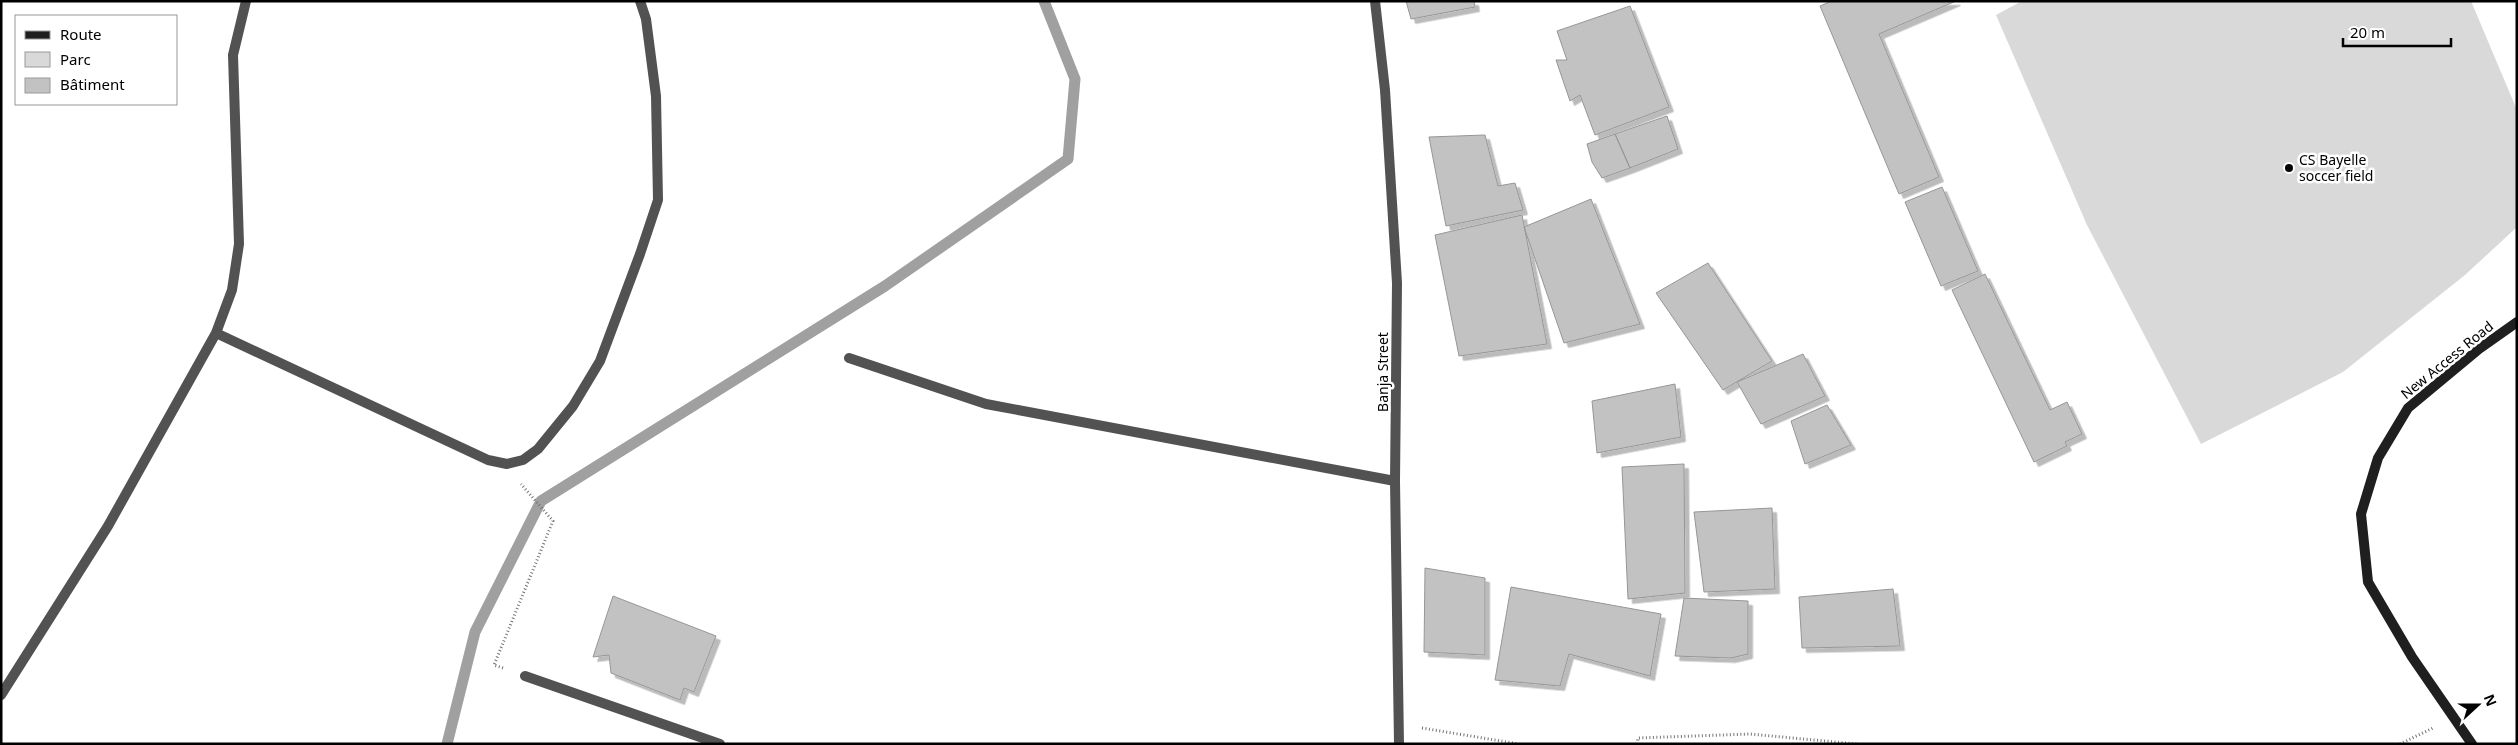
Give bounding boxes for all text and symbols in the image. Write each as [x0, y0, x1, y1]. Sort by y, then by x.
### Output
legend [15, 15, 178, 105]
scale bar [2343, 15, 2450, 47]
text: 20 m [2350, 22, 2385, 42]
text: Route [60, 24, 102, 44]
text: Parc [60, 49, 91, 69]
text: Bâtiment [60, 74, 125, 94]
place label: CS Bayelle soccer field [2299, 150, 2373, 185]
marker: CS Bayelle soccer field [2283, 162, 2295, 174]
street label: New Access Road [2396, 316, 2497, 403]
street label: Banja Street [1373, 332, 1392, 412]
north arrow [2453, 680, 2503, 730]
text: N [2480, 691, 2502, 709]

